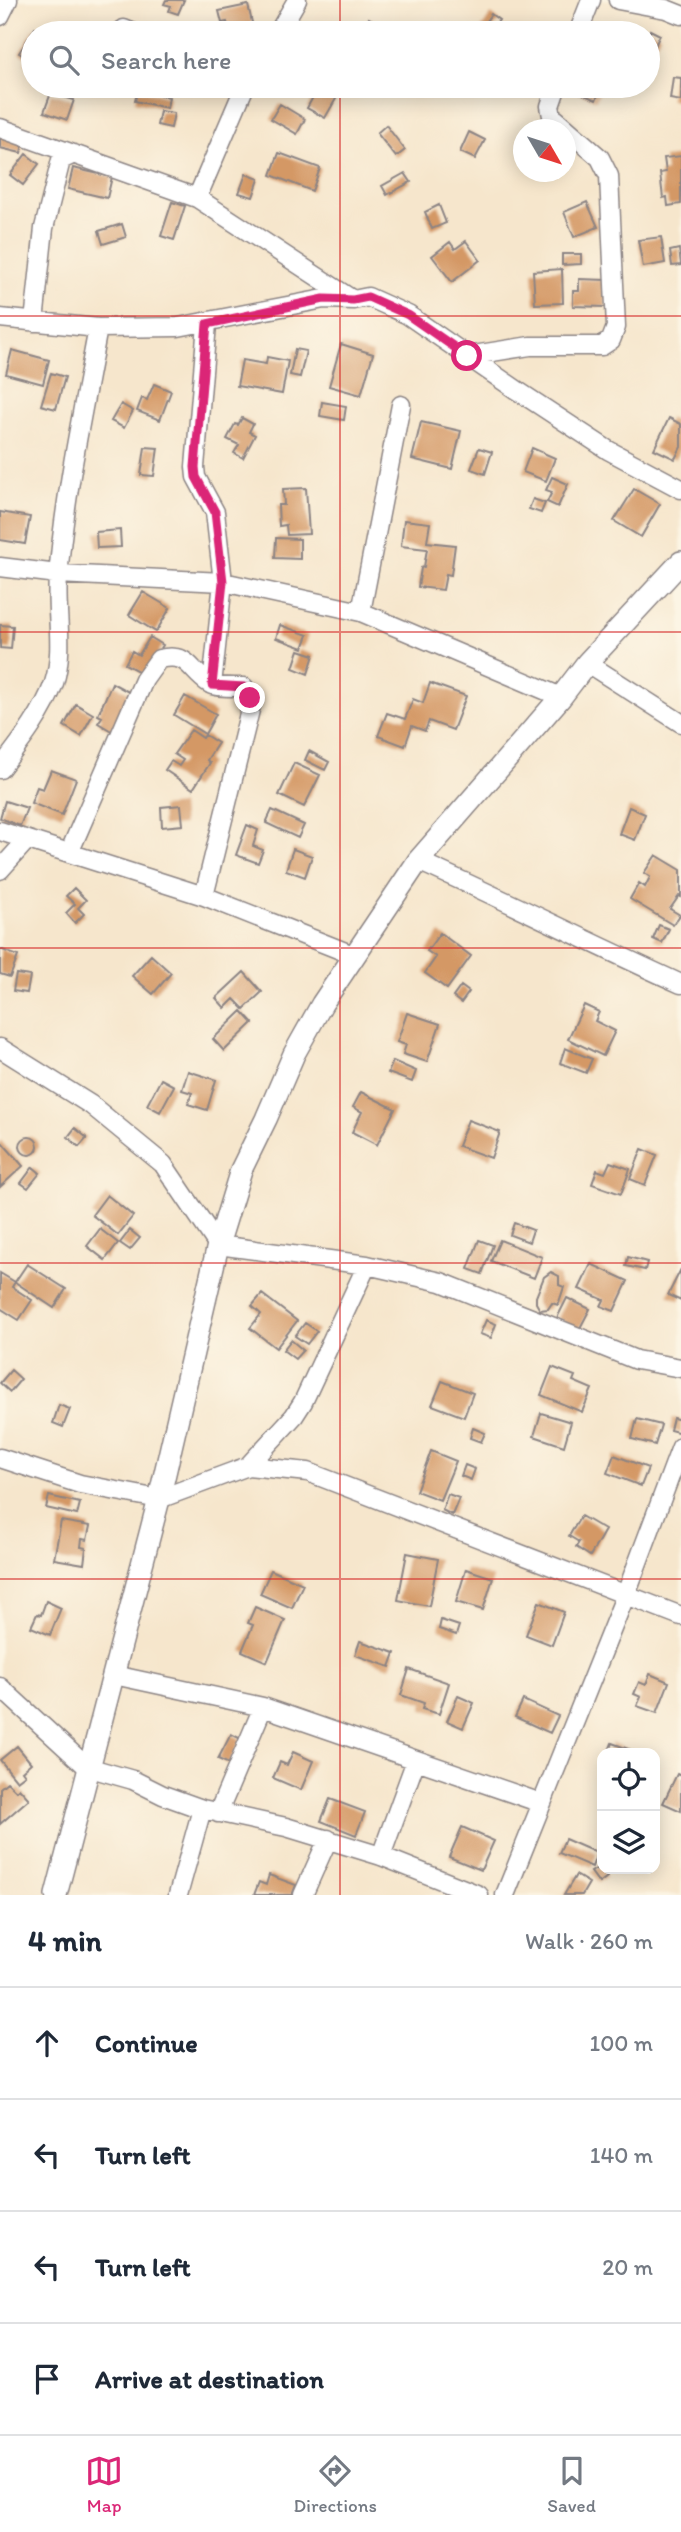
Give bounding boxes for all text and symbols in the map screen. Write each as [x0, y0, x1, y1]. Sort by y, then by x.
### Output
search box [21, 21, 660, 98]
icon: search [45, 41, 83, 79]
text: Search here [101, 44, 231, 76]
north arrow [513, 119, 576, 182]
route start [451, 340, 482, 371]
route end [234, 682, 265, 713]
map controls [597, 1748, 660, 1874]
button: locate [597, 1748, 660, 1811]
button: layers [597, 1811, 660, 1874]
text: 4 min [28, 1922, 102, 1959]
text: Walk · 260 m [525, 1927, 653, 1955]
icon: ahead [28, 2024, 66, 2062]
text: Continue [95, 2027, 198, 2059]
text: 100 m [589, 2029, 653, 2057]
icon: left [28, 2136, 66, 2174]
text: Turn left [95, 2139, 191, 2171]
text: 140 m [590, 2141, 653, 2169]
icon: left [28, 2248, 66, 2286]
text: Turn left [95, 2251, 191, 2283]
text: 20 m [602, 2253, 653, 2281]
icon: arrive [28, 2360, 66, 2398]
text: Arrive at destination [95, 2363, 324, 2395]
tab: Map [85, 2452, 123, 2517]
tab: Directions [293, 2452, 377, 2517]
tab: Saved [547, 2452, 596, 2517]

